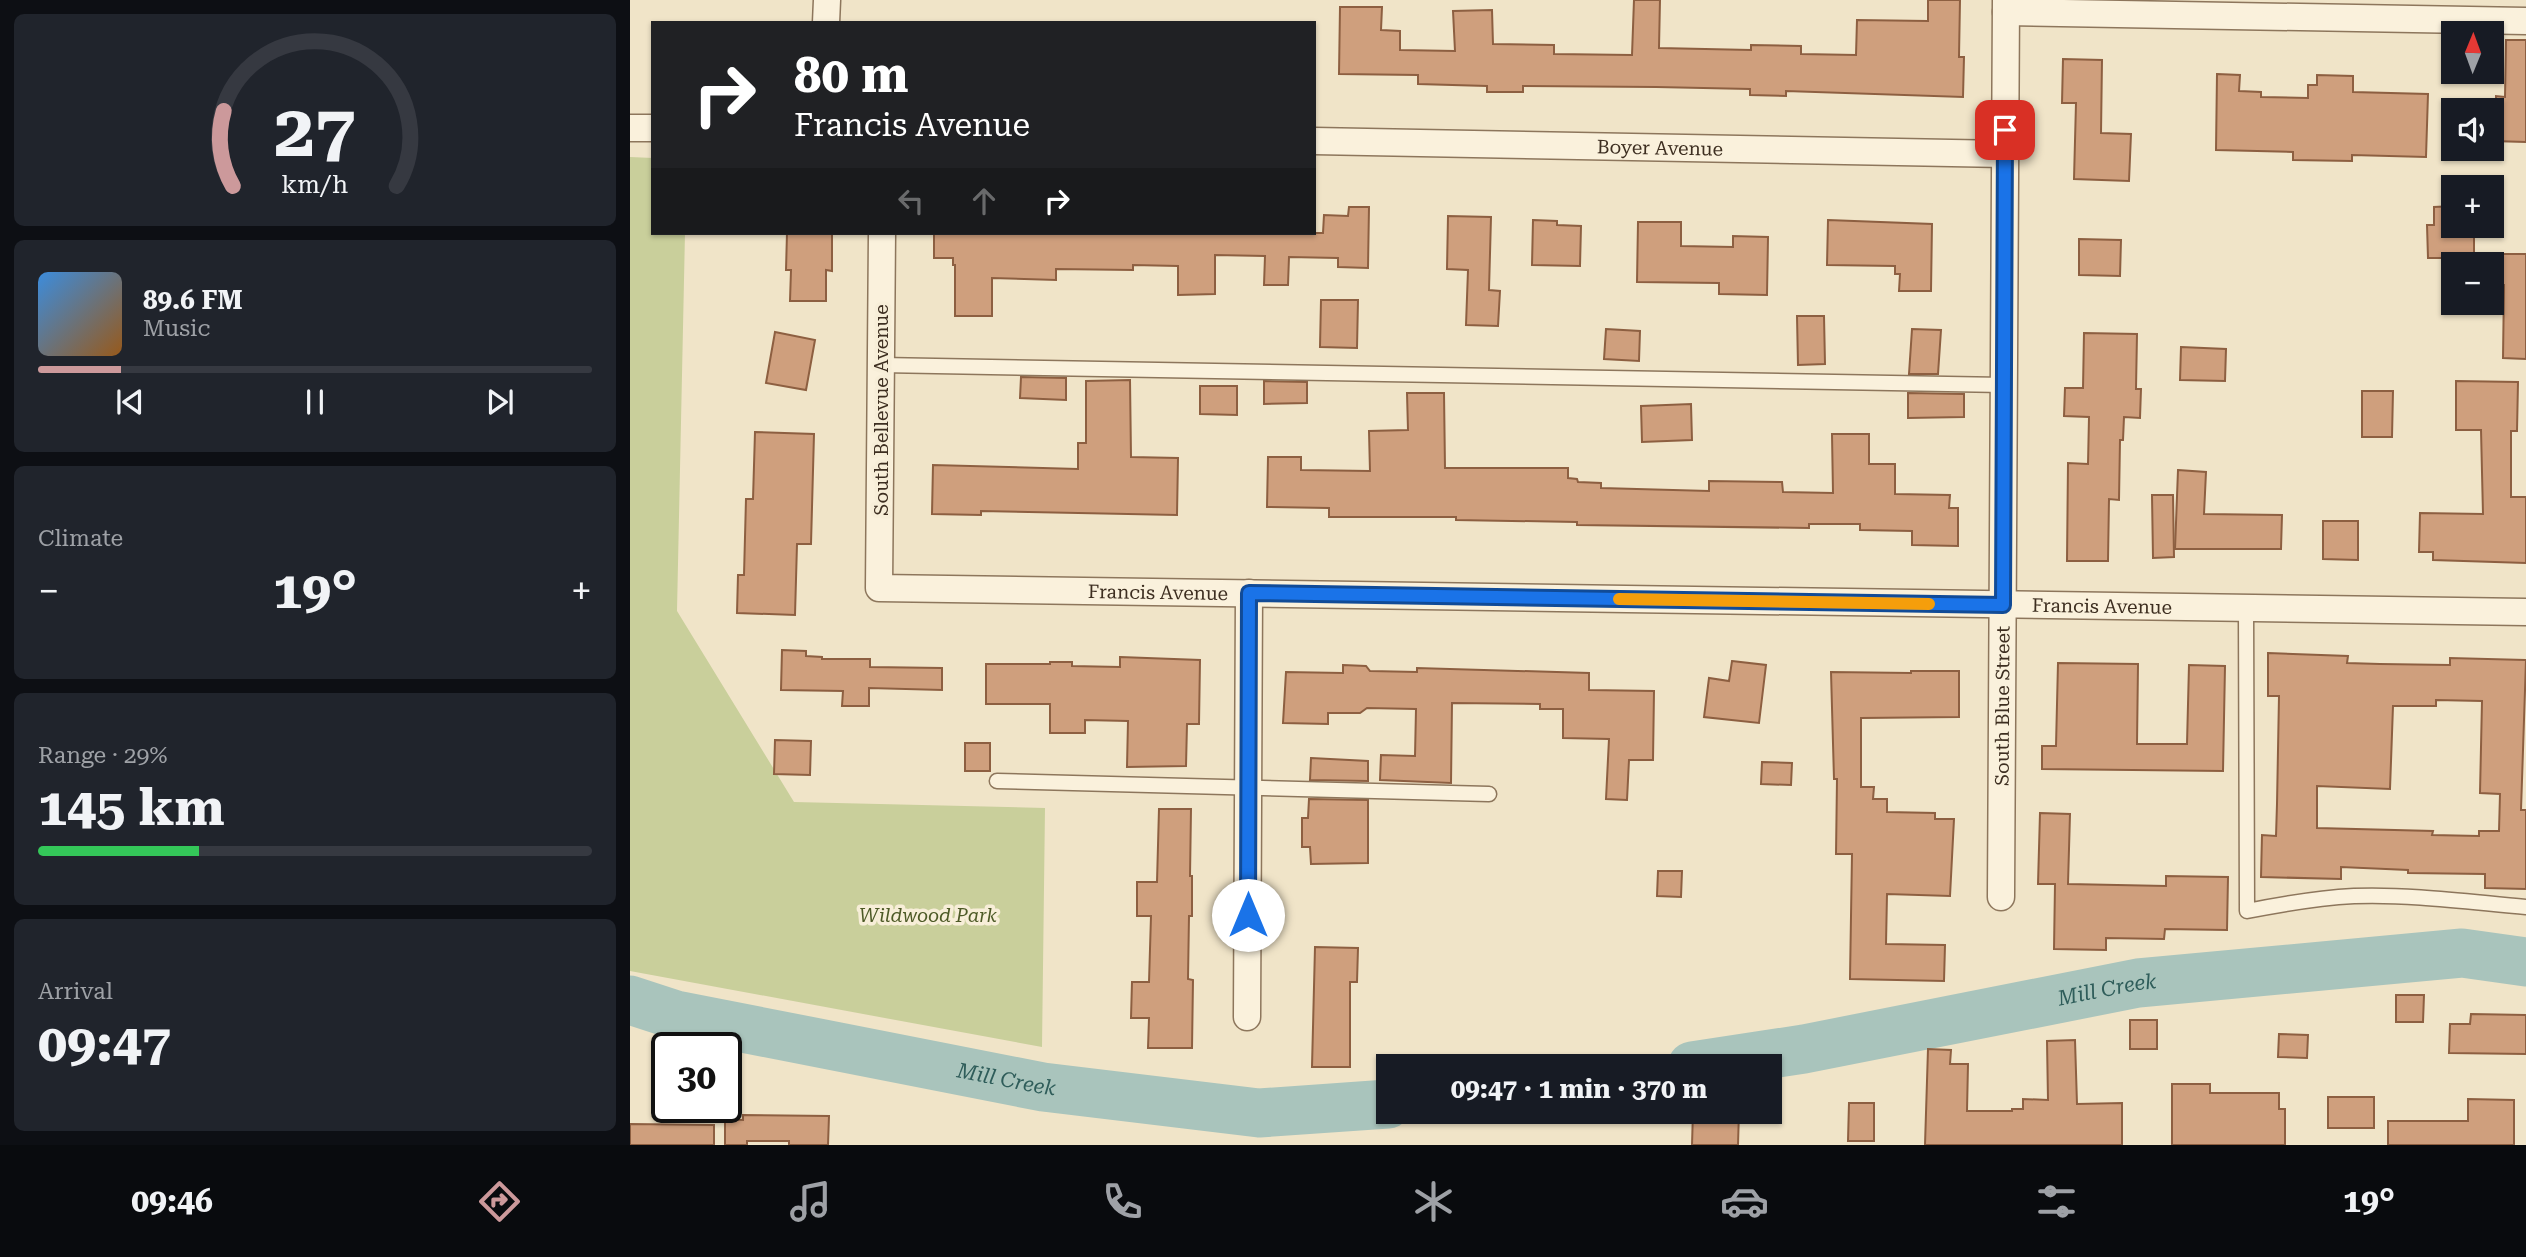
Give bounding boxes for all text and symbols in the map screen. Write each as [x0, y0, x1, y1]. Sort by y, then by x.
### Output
north arrow [2441, 21, 2504, 84]
map controls [2441, 21, 2504, 315]
text: 80 m [794, 47, 909, 104]
icon: right [679, 49, 770, 140]
text: 27 [274, 89, 356, 174]
button: sound [2441, 98, 2504, 161]
pin [1975, 100, 2035, 160]
text: Francis Avenue [794, 106, 1030, 144]
icon: arrive [1986, 111, 2024, 149]
street label: Boyer Avenue [1597, 135, 1723, 160]
text: km/h [282, 170, 348, 199]
button: + [2441, 175, 2504, 238]
icon: left [892, 182, 930, 220]
icon: ahead [965, 182, 1003, 220]
icon: right [1038, 182, 1076, 220]
button: − [2441, 252, 2504, 315]
text: 89.6 FM [143, 285, 243, 315]
street label: South Bellevue Avenue [870, 304, 893, 516]
text: Music [143, 315, 210, 342]
icon: previous [111, 383, 149, 421]
icon: pause [296, 383, 334, 421]
icon: next [481, 383, 519, 421]
text: Climate [38, 525, 123, 552]
text: 19° [273, 560, 357, 621]
text: − [38, 569, 59, 613]
text: + [571, 569, 592, 613]
street label: Francis Avenue [1088, 580, 1228, 605]
street label: Francis Avenue [2032, 593, 2172, 618]
street label: South Blue Street [1990, 626, 2014, 786]
text: Range · 29% [38, 742, 167, 769]
text: 145 km [38, 777, 225, 838]
position arrow [1211, 878, 1285, 952]
park label: Wildwood Park [859, 904, 998, 927]
water label: Mill Creek [2054, 969, 2158, 1011]
text: Arrival [38, 978, 113, 1005]
text: 09:47 [38, 1013, 171, 1074]
speed limit sign: 30 [651, 1032, 742, 1123]
water label: Mill Creek [954, 1058, 1058, 1100]
text: 09:47 · 1 min · 370 m [1451, 1074, 1707, 1104]
icon: directions [475, 1177, 524, 1226]
icon: music [786, 1177, 835, 1226]
icon: phone [1098, 1177, 1147, 1226]
icon: climate [1409, 1177, 1458, 1226]
icon: car [1720, 1177, 1769, 1226]
icon: filters [2032, 1177, 2081, 1226]
text: 09:46 [131, 1182, 213, 1220]
text: 19° [2343, 1182, 2395, 1220]

